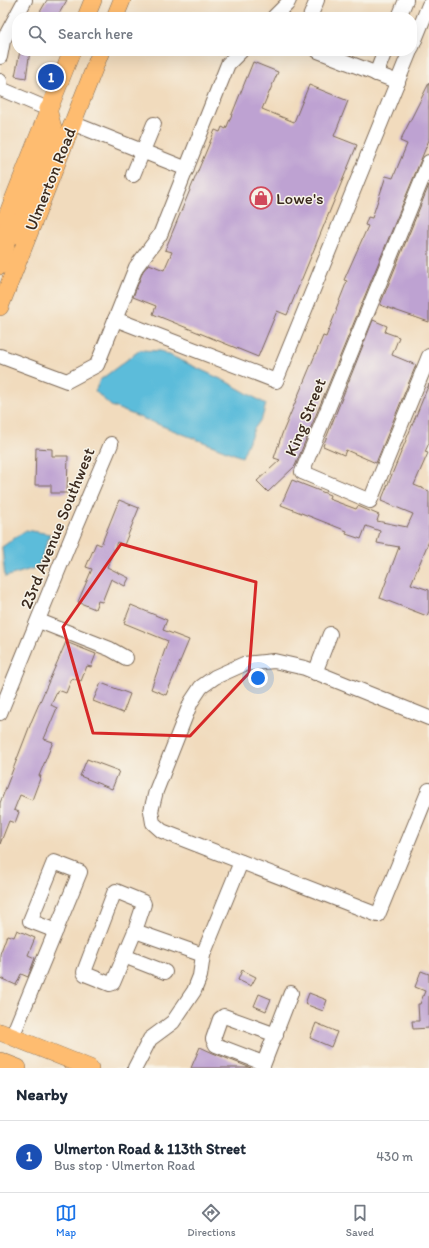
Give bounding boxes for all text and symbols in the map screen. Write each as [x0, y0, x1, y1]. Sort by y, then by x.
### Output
search box [12, 12, 417, 56]
icon: search [26, 23, 48, 45]
text: Search here [58, 25, 133, 43]
pin: 1 [38, 62, 64, 92]
street label: Ulmerton Road [20, 124, 80, 234]
shop icon: Lowe's [248, 185, 274, 211]
place label: Lowe's [276, 188, 324, 208]
street label: King Street [280, 374, 330, 459]
street label: 23rd Avenue Southwest [16, 444, 99, 611]
your location [248, 668, 268, 688]
text: Nearby [16, 1084, 68, 1104]
text: Ulmerton Road & 113th Street [54, 1140, 246, 1158]
text: 1 [26, 1149, 32, 1164]
text: 430 m [376, 1149, 413, 1164]
text: Bus stop · Ulmerton Road [54, 1158, 195, 1173]
tab: Map [55, 1202, 77, 1239]
tab: Directions [187, 1202, 236, 1239]
tab: Saved [346, 1202, 374, 1239]

